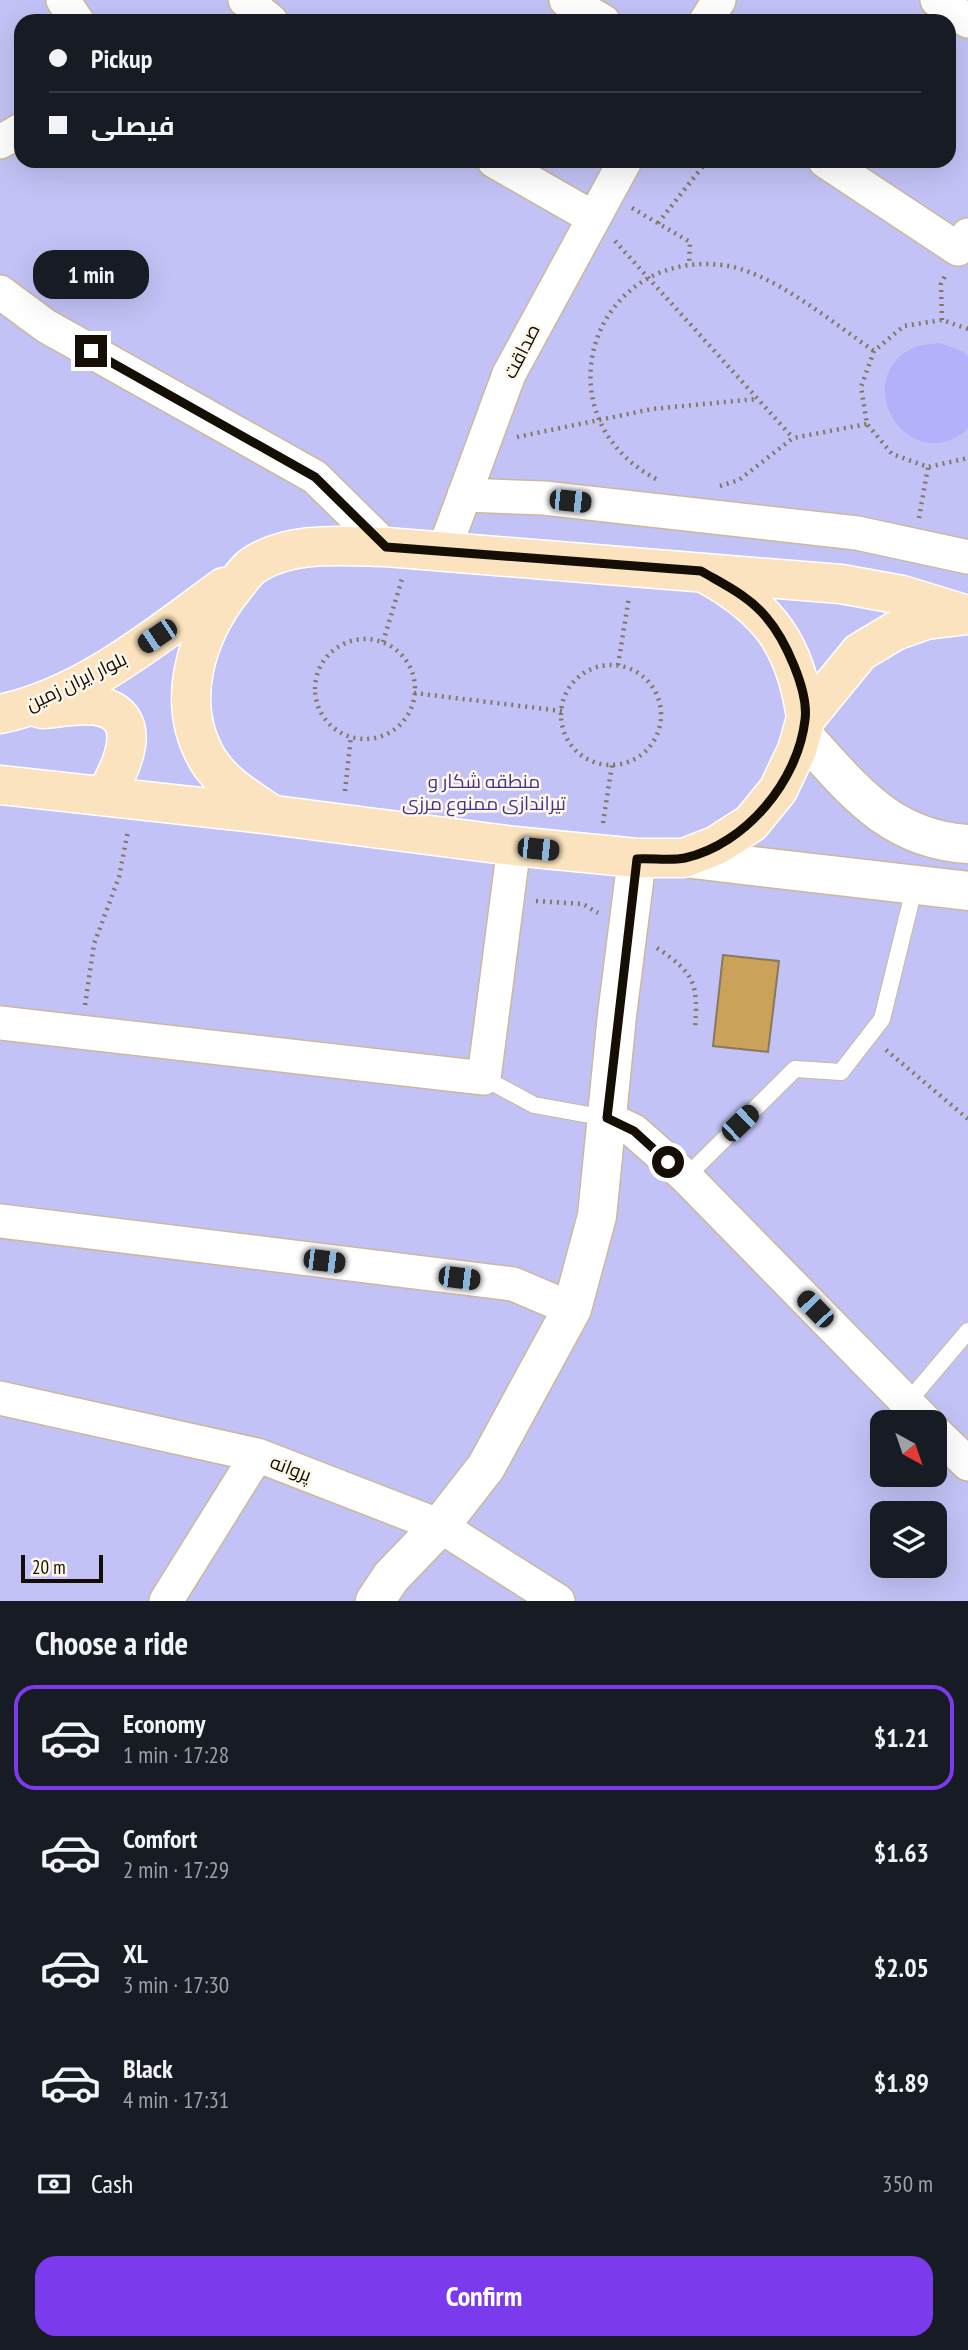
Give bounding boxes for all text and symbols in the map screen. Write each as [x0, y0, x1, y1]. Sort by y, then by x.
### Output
text: Pickup [91, 42, 152, 75]
text: فیصلی [91, 109, 175, 142]
callout: 1 min [33, 250, 149, 298]
text: 1 min [68, 260, 114, 289]
street label: صداقت [497, 320, 545, 382]
route end [75, 335, 107, 367]
car [549, 488, 592, 514]
car [134, 616, 181, 656]
street label: بلوار ایران زمین [21, 646, 131, 716]
park label: منطقه شکار و تیراندازی ممنوع مرزی [402, 769, 566, 817]
car [517, 836, 560, 862]
car [718, 1101, 763, 1145]
route start [652, 1146, 684, 1178]
car [302, 1248, 347, 1274]
car [437, 1265, 482, 1291]
car [793, 1287, 838, 1331]
north arrow [870, 1410, 947, 1488]
map controls [870, 1410, 947, 1578]
street label: پروانه [267, 1449, 315, 1488]
button: layers [870, 1501, 947, 1578]
scale bar [21, 1552, 103, 1584]
text: 20 m [32, 1555, 66, 1579]
text: Choose a ride [35, 1622, 188, 1664]
icon: car [39, 1706, 102, 1769]
text: Economy [123, 1707, 205, 1740]
text: $1.21 [874, 1721, 929, 1754]
text: 1 min · 17:28 [123, 1740, 229, 1769]
icon: car [39, 1821, 102, 1884]
text: Comfort [123, 1822, 197, 1855]
text: $1.63 [874, 1836, 929, 1869]
text: 2 min · 17:29 [123, 1855, 229, 1884]
icon: car [39, 1936, 102, 1999]
text: XL [123, 1937, 148, 1970]
text: $2.05 [874, 1951, 929, 1984]
text: 3 min · 17:30 [123, 1970, 229, 1999]
icon: car [39, 2051, 102, 2114]
text: Black [123, 2052, 173, 2085]
text: $1.89 [874, 2066, 929, 2099]
text: 4 min · 17:31 [123, 2085, 229, 2114]
icon: cash [35, 2165, 73, 2203]
text: Cash [91, 2167, 133, 2200]
text: 350 m [882, 2169, 933, 2198]
button: Confirm [35, 2256, 933, 2336]

